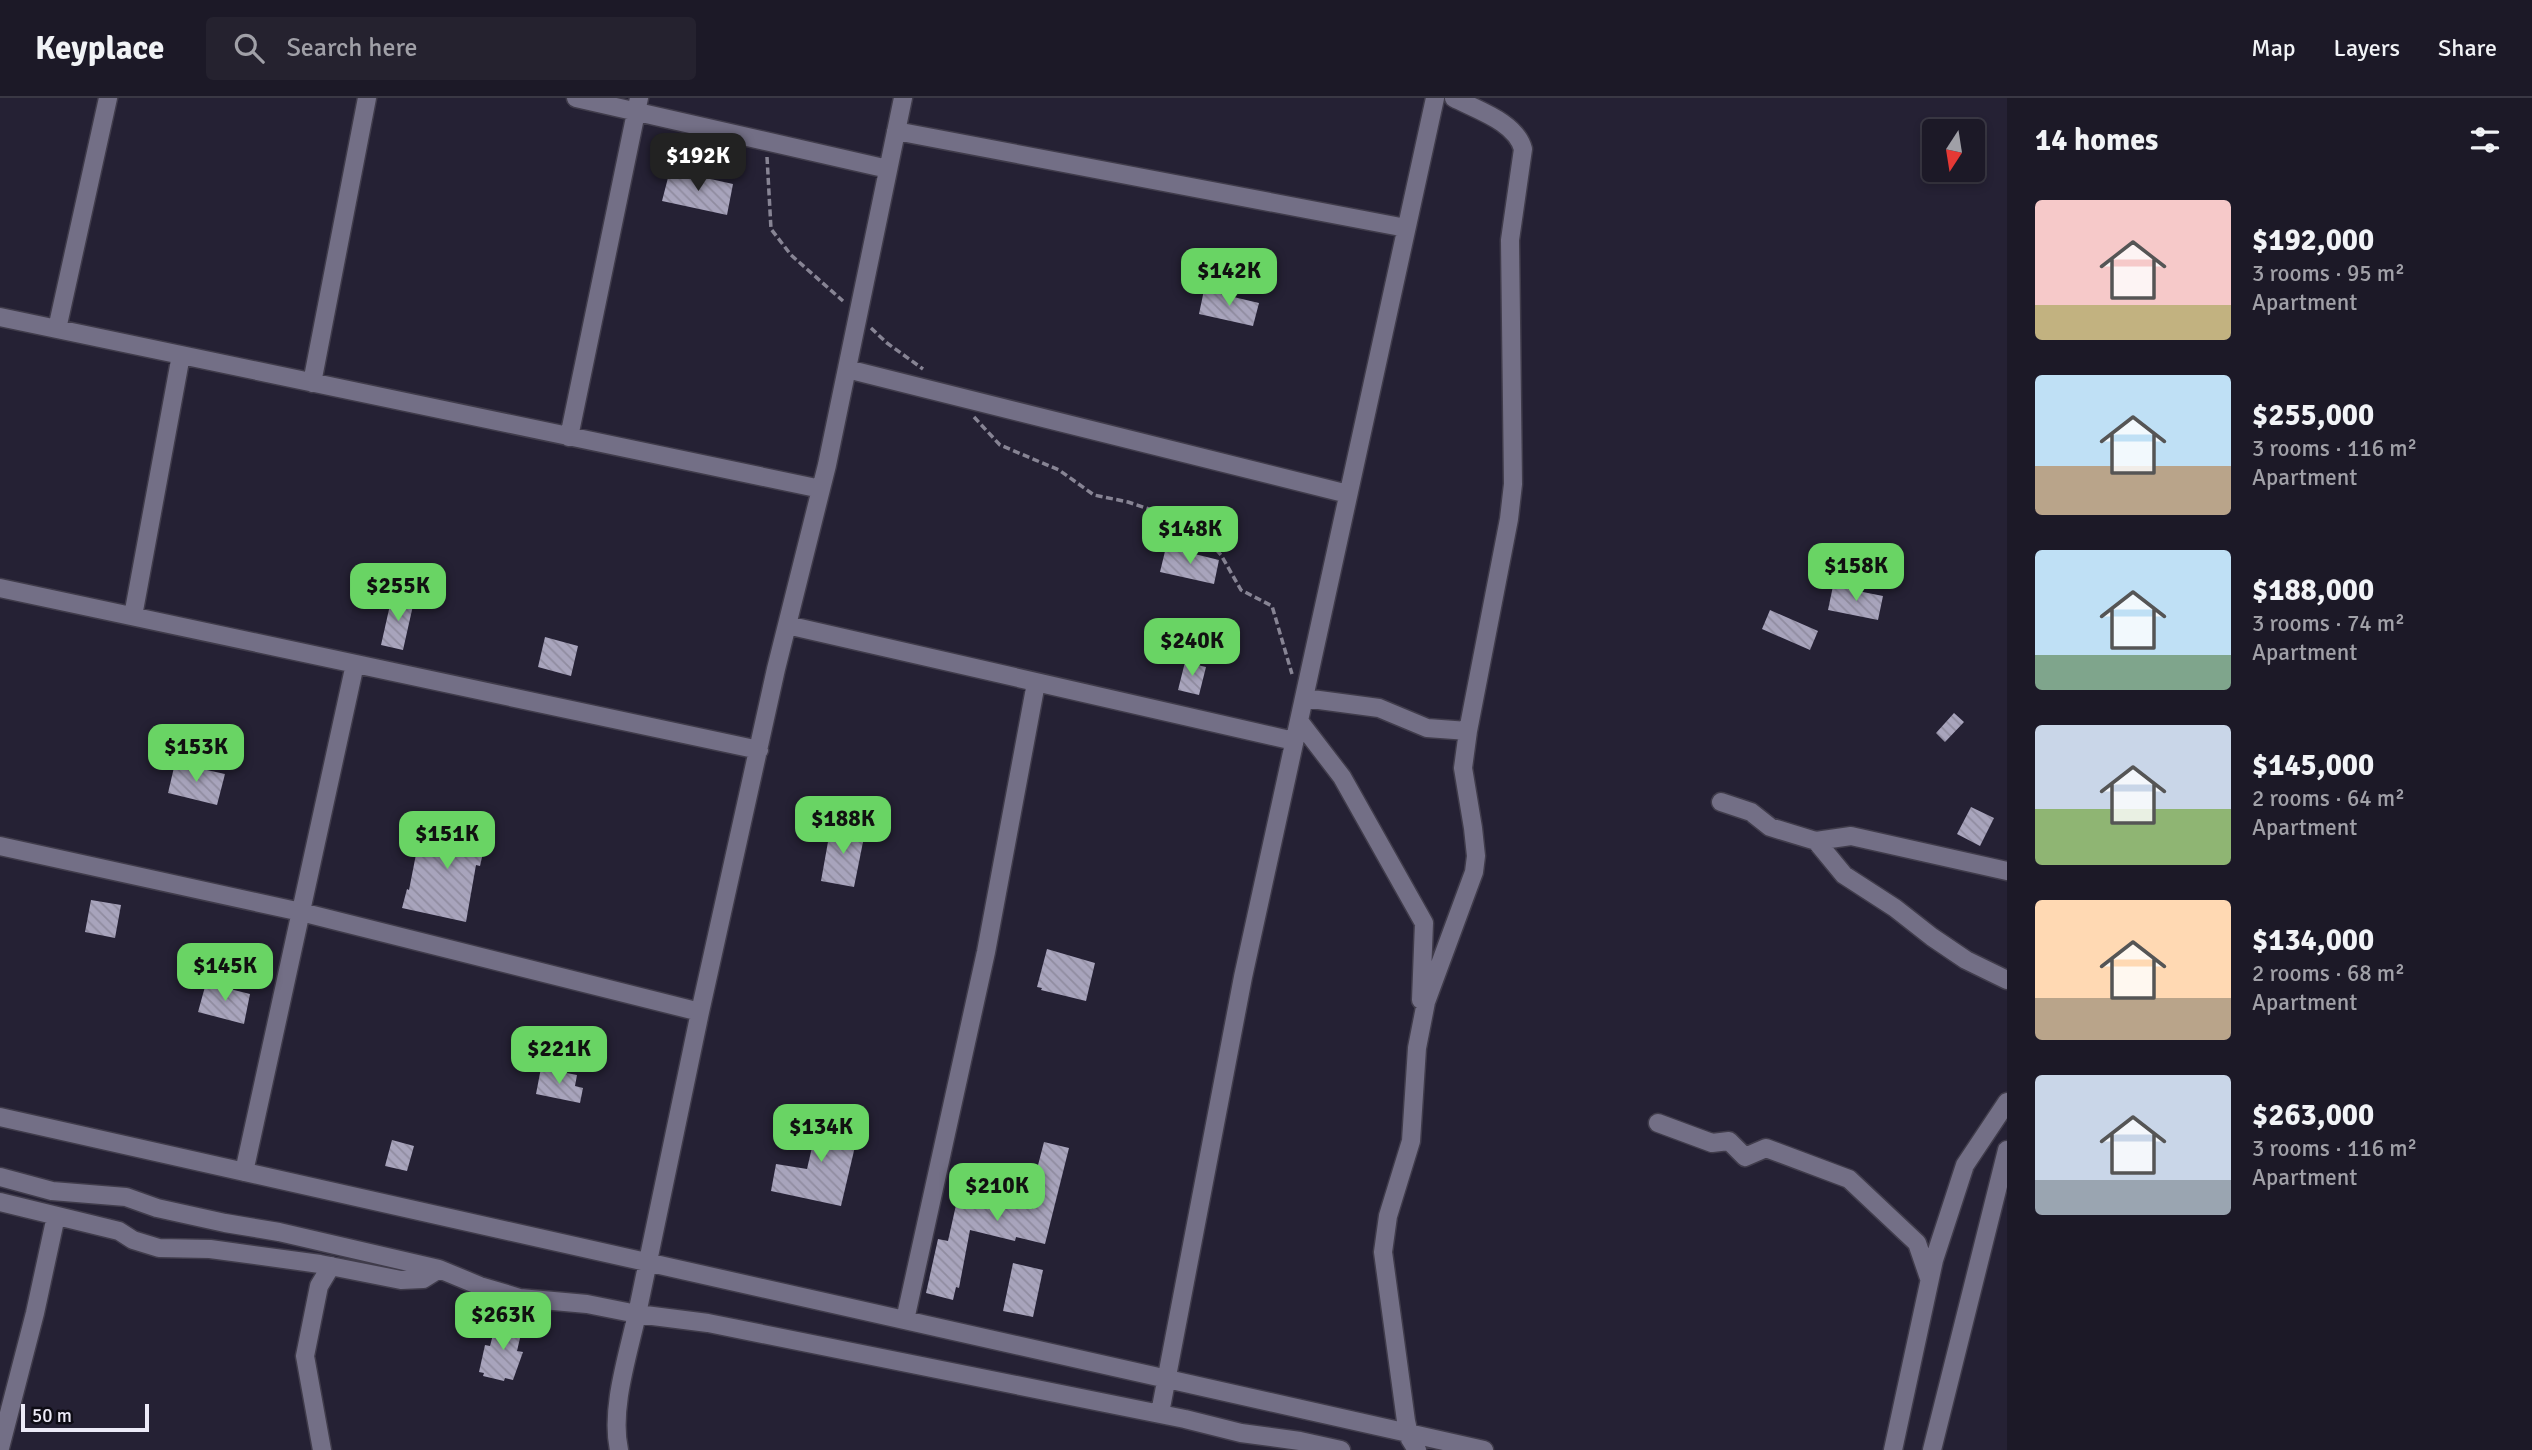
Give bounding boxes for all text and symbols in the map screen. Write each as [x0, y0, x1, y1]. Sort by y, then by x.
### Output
search box [206, 17, 696, 80]
text: Keyplace [35, 28, 164, 69]
icon: search [230, 29, 268, 67]
text: Search here [286, 32, 418, 64]
text: Map [2251, 33, 2296, 63]
text: Layers [2334, 33, 2400, 63]
text: Share [2438, 33, 2497, 63]
north arrow [1922, 119, 1984, 182]
map controls [1922, 119, 1985, 182]
icon: filters [2466, 121, 2504, 159]
text: 14 homes [2035, 122, 2158, 159]
pin: $192K [649, 134, 747, 193]
text: $192K [666, 141, 730, 170]
text: $192,000 [2252, 222, 2374, 259]
icon: home [2091, 228, 2175, 312]
pin: $142K [1180, 248, 1278, 308]
text: $142K [1197, 256, 1261, 285]
text: 3 rooms · 95 m² [2252, 259, 2405, 288]
text: Apartment [2252, 288, 2357, 317]
text: $255,000 [2252, 397, 2374, 434]
icon: home [2091, 403, 2175, 487]
text: 3 rooms · 116 m² [2252, 434, 2417, 463]
text: Apartment [2252, 463, 2357, 492]
pin: $148K [1141, 506, 1239, 566]
text: $148K [1158, 514, 1222, 543]
pin: $158K [1807, 544, 1905, 603]
text: $158K [1824, 551, 1888, 580]
pin: $255K [349, 564, 447, 623]
text: $255K [366, 571, 430, 600]
text: $188,000 [2252, 572, 2374, 609]
icon: home [2091, 578, 2175, 662]
text: 3 rooms · 74 m² [2252, 609, 2405, 638]
pin: $240K [1143, 618, 1241, 678]
text: $240K [1160, 626, 1224, 655]
text: Apartment [2252, 638, 2357, 667]
pin: $153K [147, 724, 245, 784]
text: $153K [164, 732, 228, 761]
text: $145,000 [2252, 747, 2374, 784]
icon: home [2091, 753, 2175, 837]
text: 2 rooms · 64 m² [2252, 784, 2405, 813]
pin: $188K [794, 796, 892, 856]
text: $188K [811, 804, 875, 833]
pin: $151K [398, 812, 496, 871]
text: Apartment [2252, 813, 2357, 842]
text: $151K [415, 819, 479, 848]
text: $134,000 [2252, 922, 2374, 959]
icon: home [2091, 928, 2175, 1012]
pin: $145K [176, 944, 274, 1003]
text: $145K [193, 951, 257, 980]
text: 2 rooms · 68 m² [2252, 959, 2405, 988]
text: Apartment [2252, 988, 2357, 1017]
pin: $221K [510, 1026, 608, 1086]
text: $221K [527, 1034, 591, 1063]
text: $263,000 [2252, 1097, 2374, 1134]
icon: home [2091, 1103, 2175, 1187]
pin: $134K [772, 1104, 870, 1164]
text: $134K [789, 1112, 853, 1141]
text: 3 rooms · 116 m² [2252, 1134, 2417, 1163]
text: Apartment [2252, 1163, 2357, 1192]
pin: $210K [948, 1164, 1046, 1223]
text: $210K [965, 1171, 1029, 1200]
pin: $263K [454, 1292, 552, 1352]
text: $263K [471, 1300, 535, 1329]
scale bar [21, 1401, 149, 1433]
text: 50 m [32, 1404, 72, 1428]

